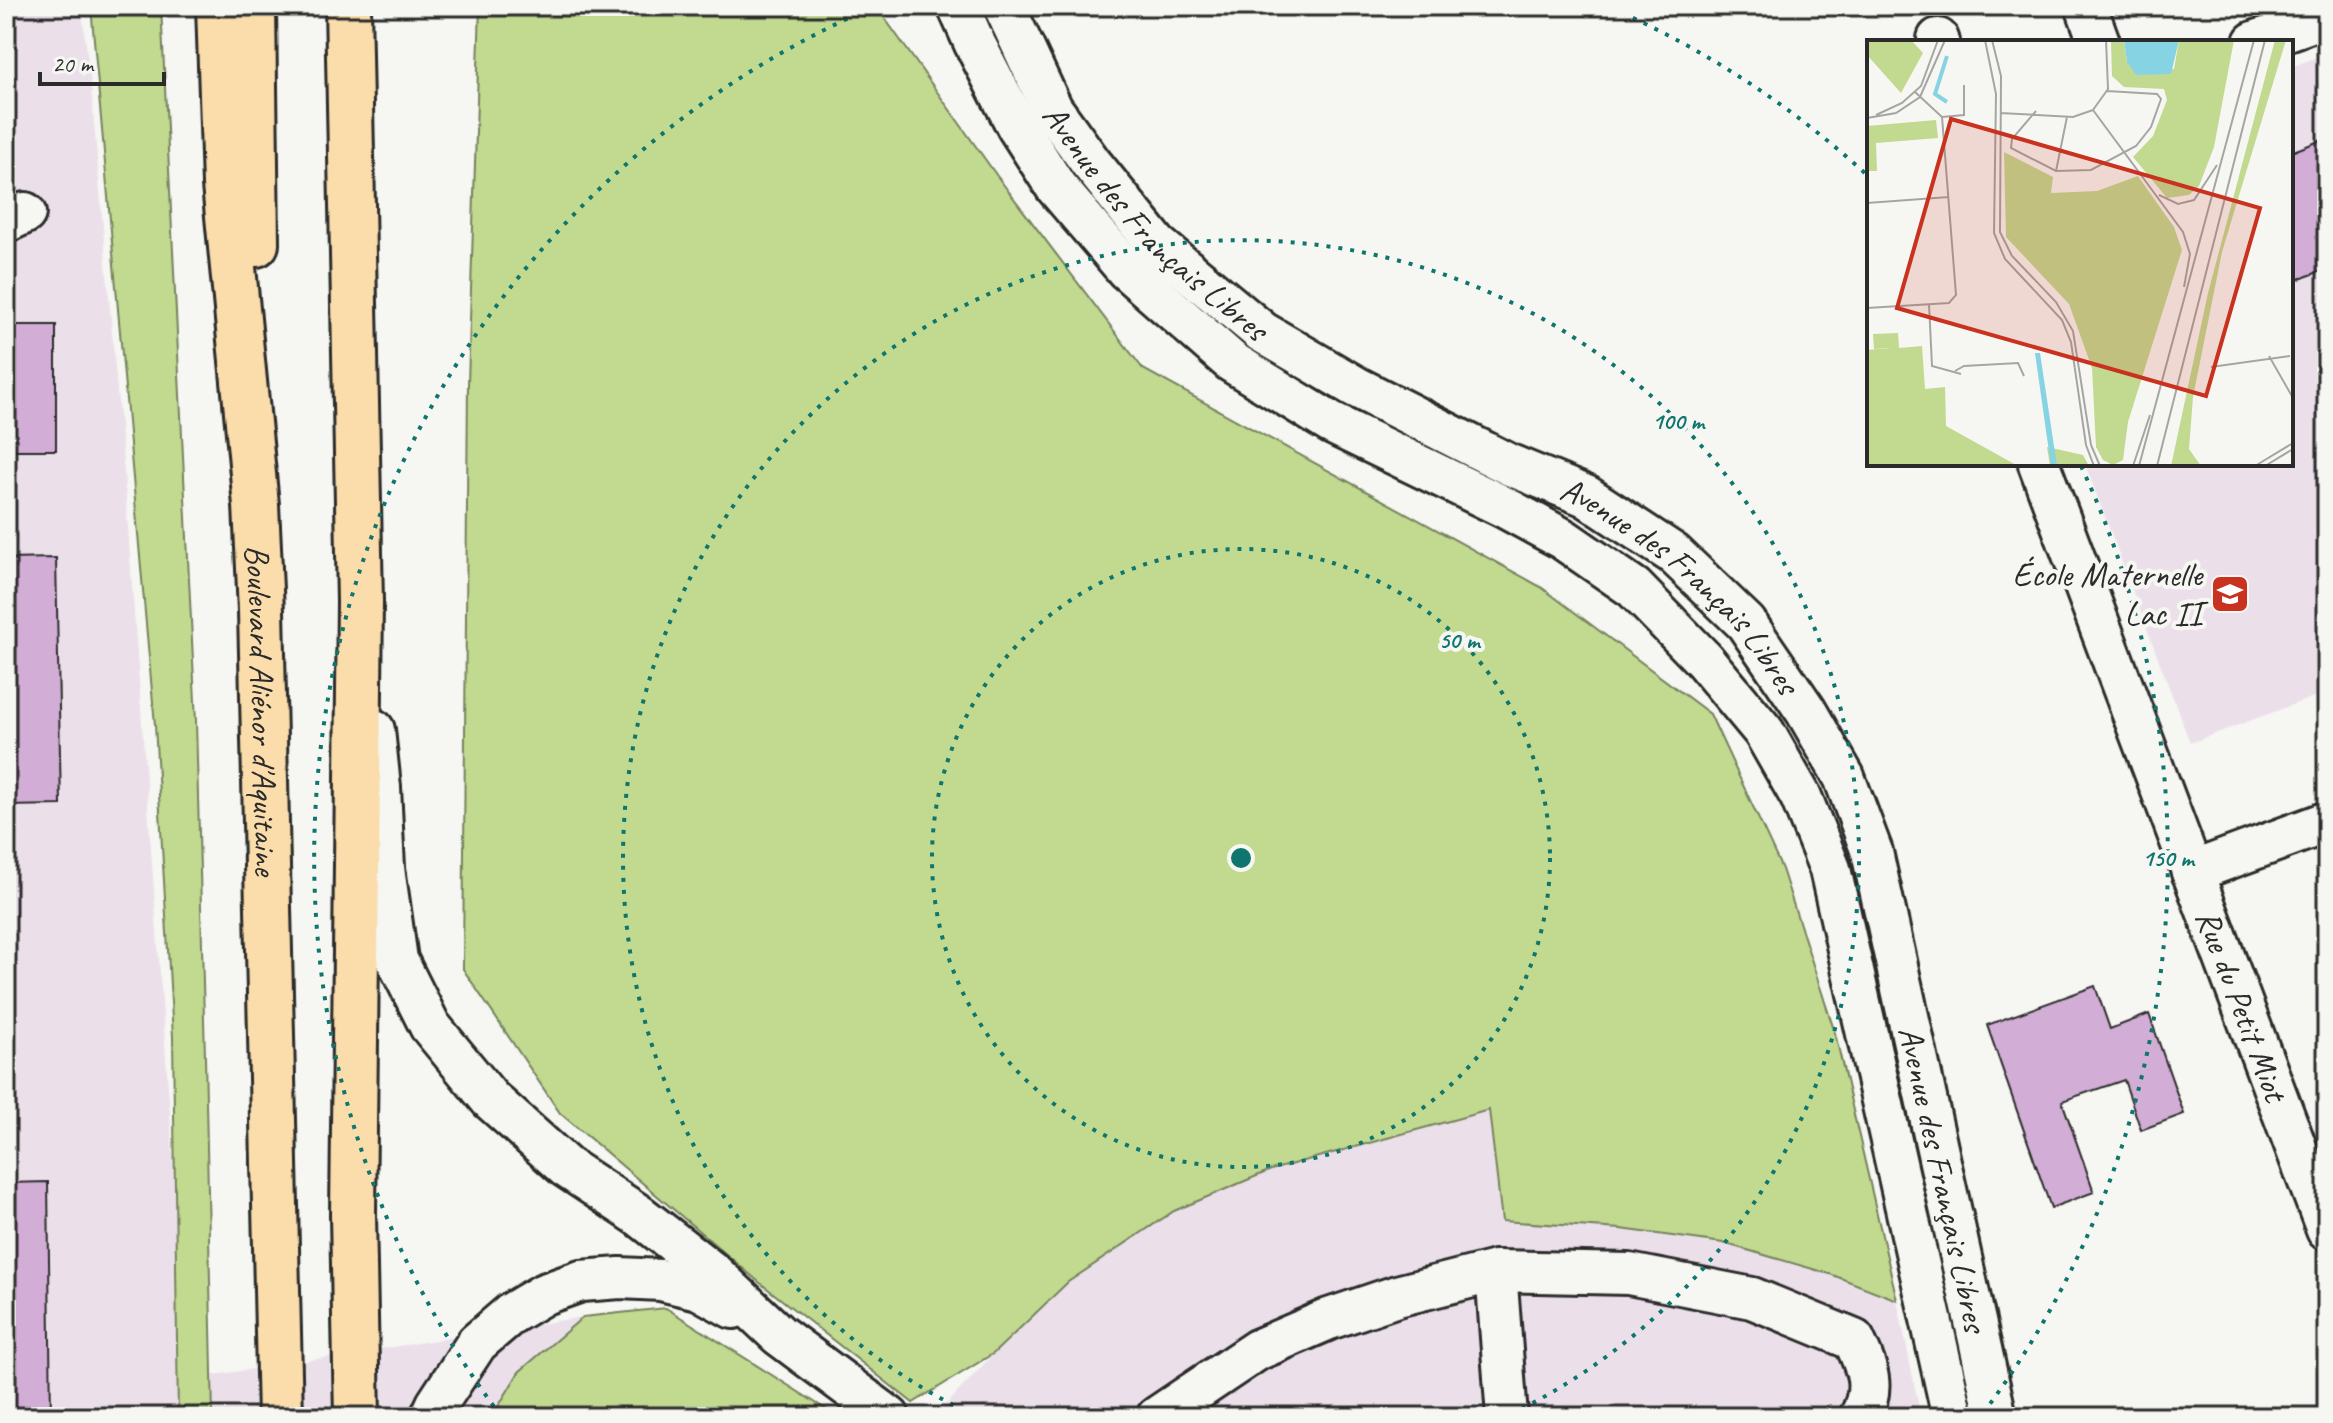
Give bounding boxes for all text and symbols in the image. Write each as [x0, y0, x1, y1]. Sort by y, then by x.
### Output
scale bar [40, 36, 164, 86]
inset map [1867, 40, 2293, 466]
text: 20 m [52, 49, 95, 79]
street label: Avenue des Français Libres [1034, 95, 1280, 352]
text: 100 m [1652, 406, 1706, 436]
street label: Avenue des Français Libres [1555, 467, 1811, 705]
street label: Boulevard Aliénor d'Aquitaine [236, 544, 289, 878]
place label: École Maternelle Lac II [2012, 553, 2209, 635]
school or university icon: École Maternelle Lac II [2209, 573, 2251, 615]
text: 50 m [1439, 625, 1482, 655]
text: 150 m [2142, 843, 2196, 873]
centre of rings [1227, 844, 1255, 872]
street label: Rue du Petit Miot [2187, 903, 2299, 1110]
street label: Avenue des Français Libres [1889, 1022, 1999, 1339]

